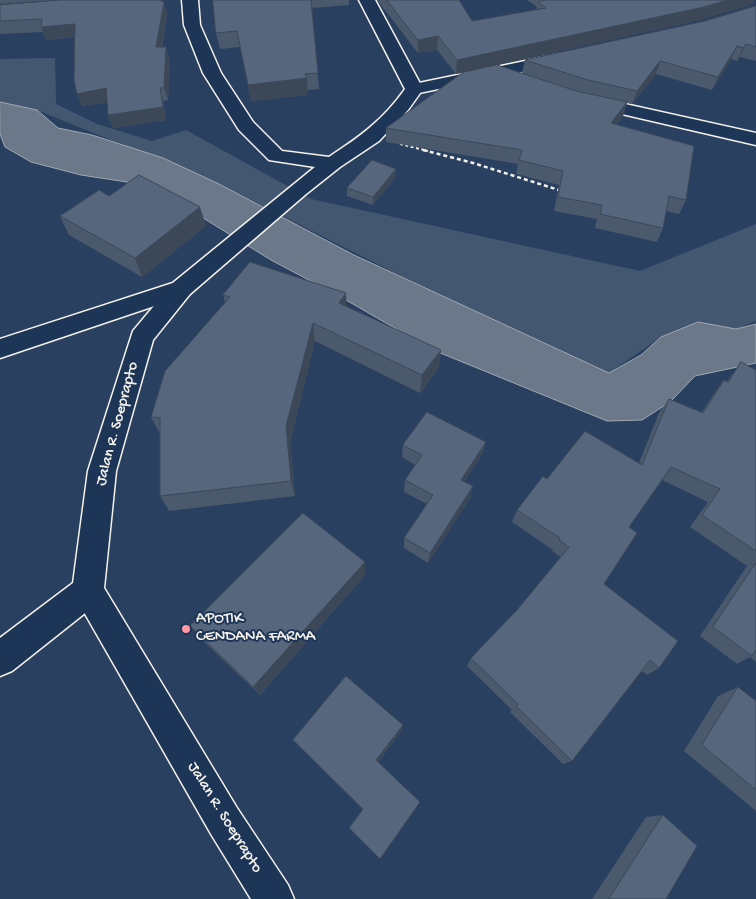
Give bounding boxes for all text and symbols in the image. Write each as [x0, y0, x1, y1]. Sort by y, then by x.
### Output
street label: Jalan R. Soeprapto [92, 360, 144, 488]
place label: APOTIK CENDANA FARMA [196, 610, 315, 648]
marker: APOTIK CENDANA FARMA [180, 623, 192, 635]
street label: Jalan R. Soeprapto [182, 759, 266, 877]

